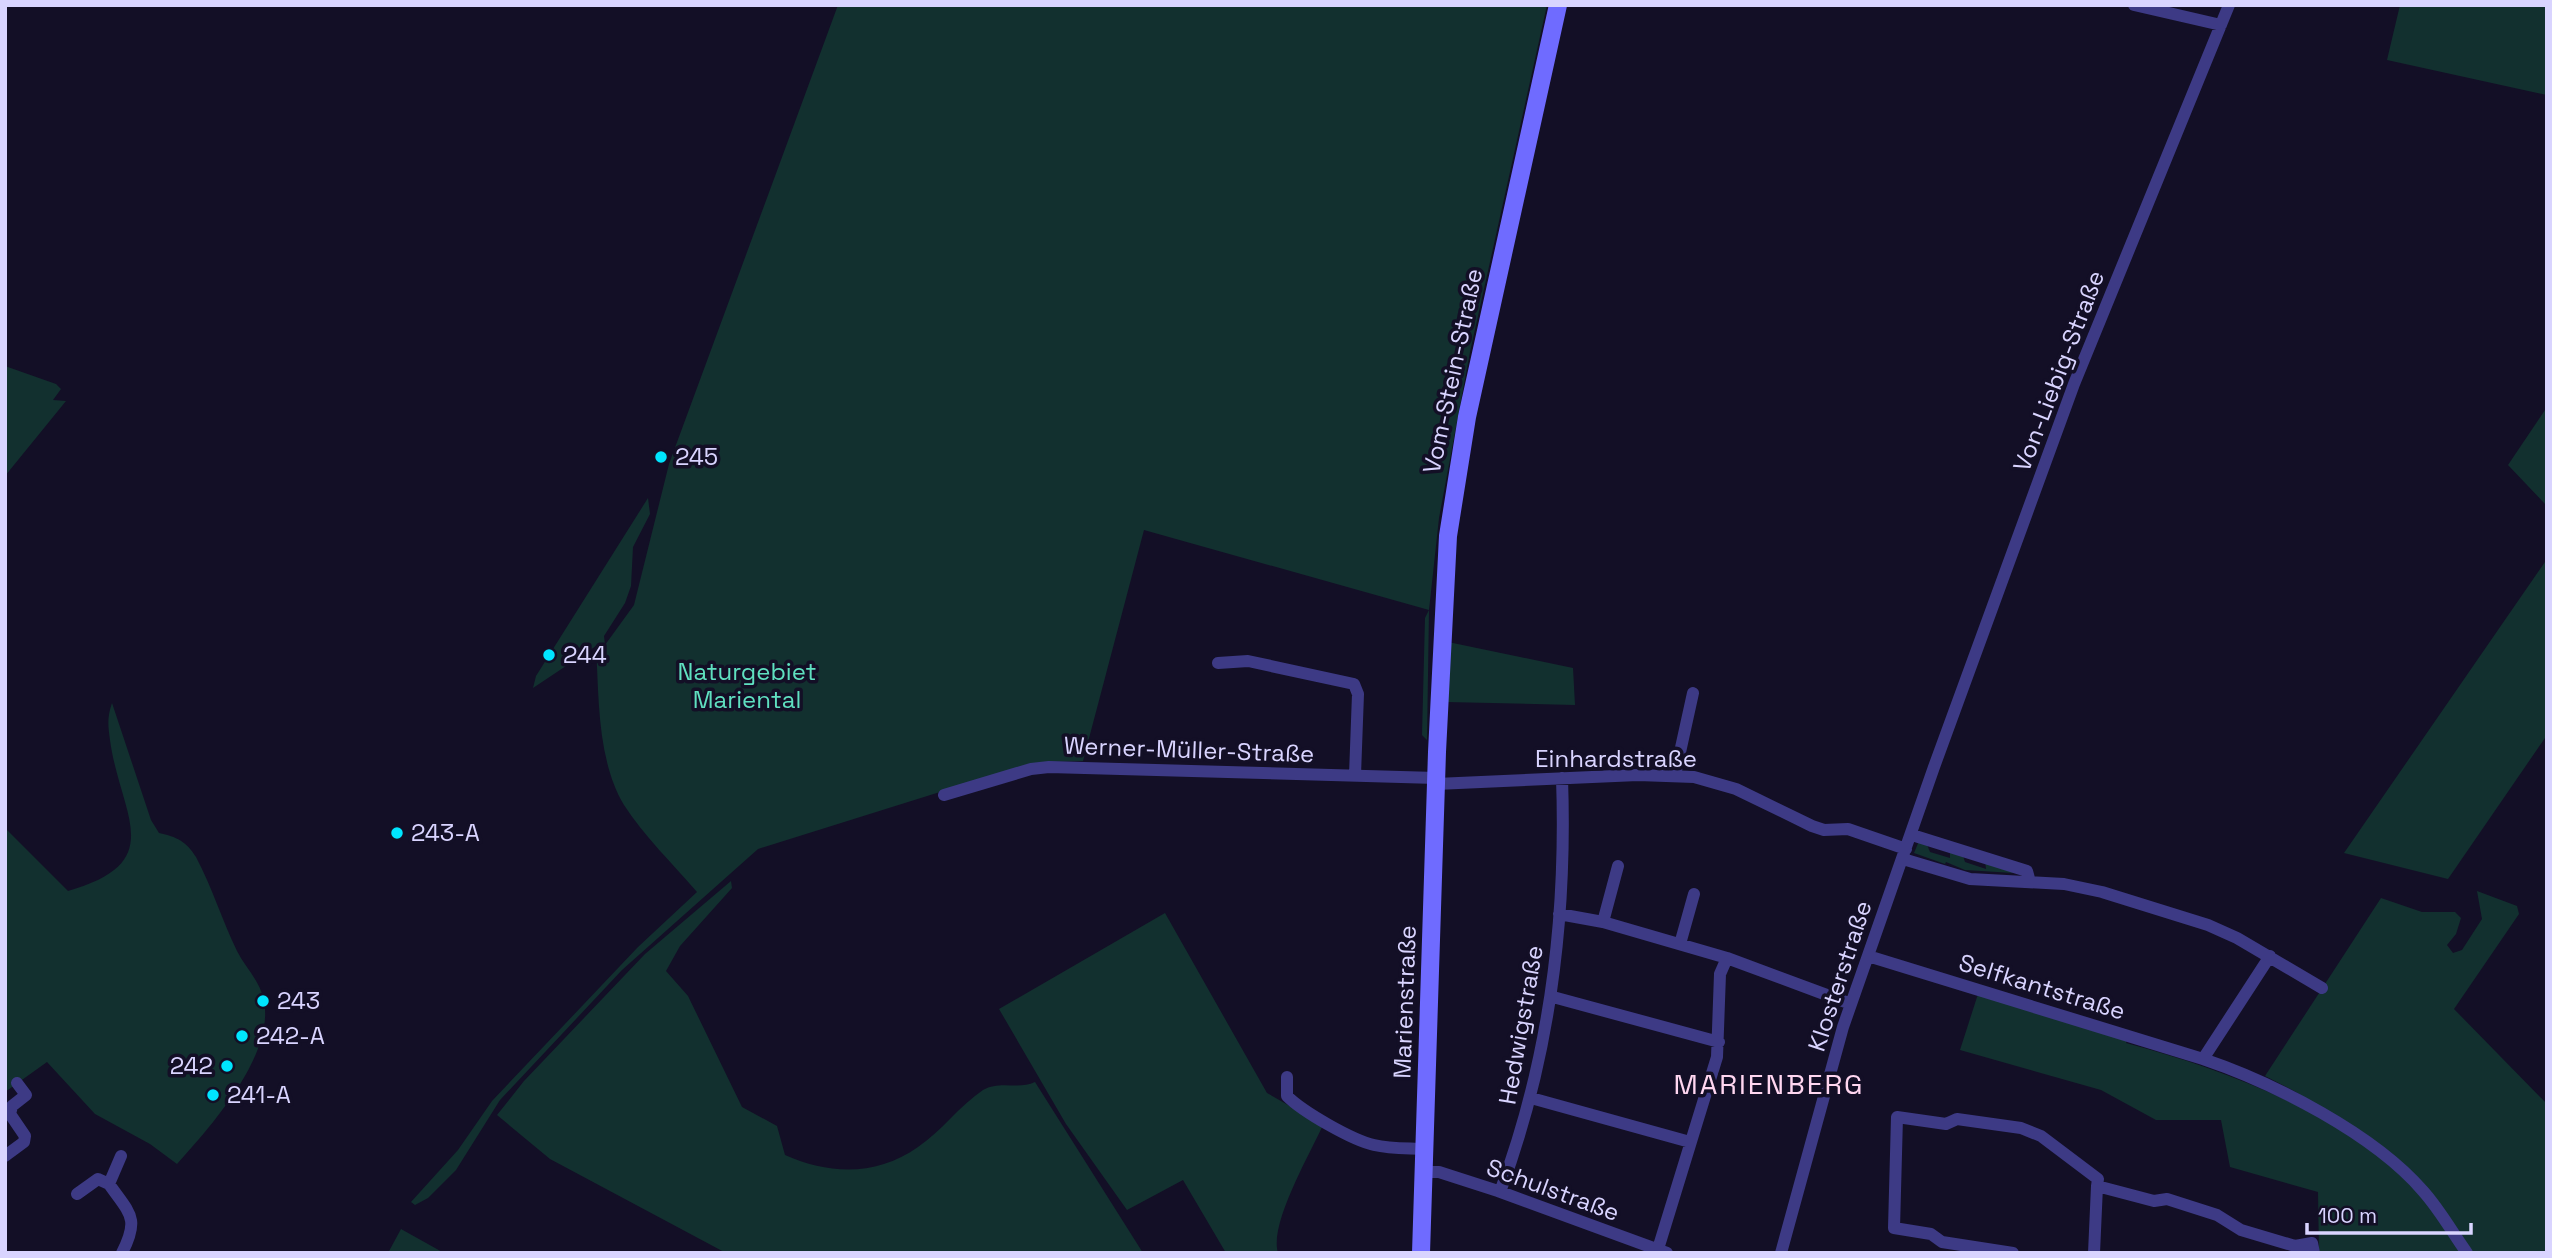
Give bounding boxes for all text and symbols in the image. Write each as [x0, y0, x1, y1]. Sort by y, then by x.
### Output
street label: Vom-Stein-Straße [1416, 266, 1489, 476]
street label: Von-Liebig-Straße [2006, 266, 2111, 476]
place label: 245 [675, 441, 718, 472]
marker: 245 [653, 449, 669, 465]
place label: 244 [563, 639, 607, 670]
marker: 244 [541, 647, 557, 663]
park label: Naturgebiet Mariental [677, 656, 817, 715]
street label: Werner-Müller-Straße [1063, 730, 1315, 769]
street label: Einhardstraße [1535, 743, 1697, 774]
place label: 243-A [411, 817, 480, 848]
marker: 243-A [389, 825, 405, 841]
street label: Klosterstraße [1801, 897, 1878, 1055]
street label: Marienstraße [1386, 925, 1423, 1079]
street label: Hedwigstraße [1491, 943, 1550, 1107]
street label: Selfkantstraße [1955, 946, 2129, 1027]
place label: 243 [277, 985, 320, 1016]
marker: 243 [255, 993, 271, 1009]
place label: 242-A [256, 1020, 325, 1051]
marker: 242-A [234, 1028, 250, 1044]
place label: 242 [170, 1050, 213, 1081]
marker: 242 [219, 1058, 235, 1074]
district label: MARIENBERG [1673, 1066, 1865, 1102]
place label: 241-A [227, 1079, 291, 1110]
marker: 241-A [205, 1087, 221, 1103]
street label: Schulstraße [1482, 1151, 1624, 1228]
scale bar [2307, 1192, 2472, 1236]
text: 100 m [2318, 1202, 2377, 1229]

